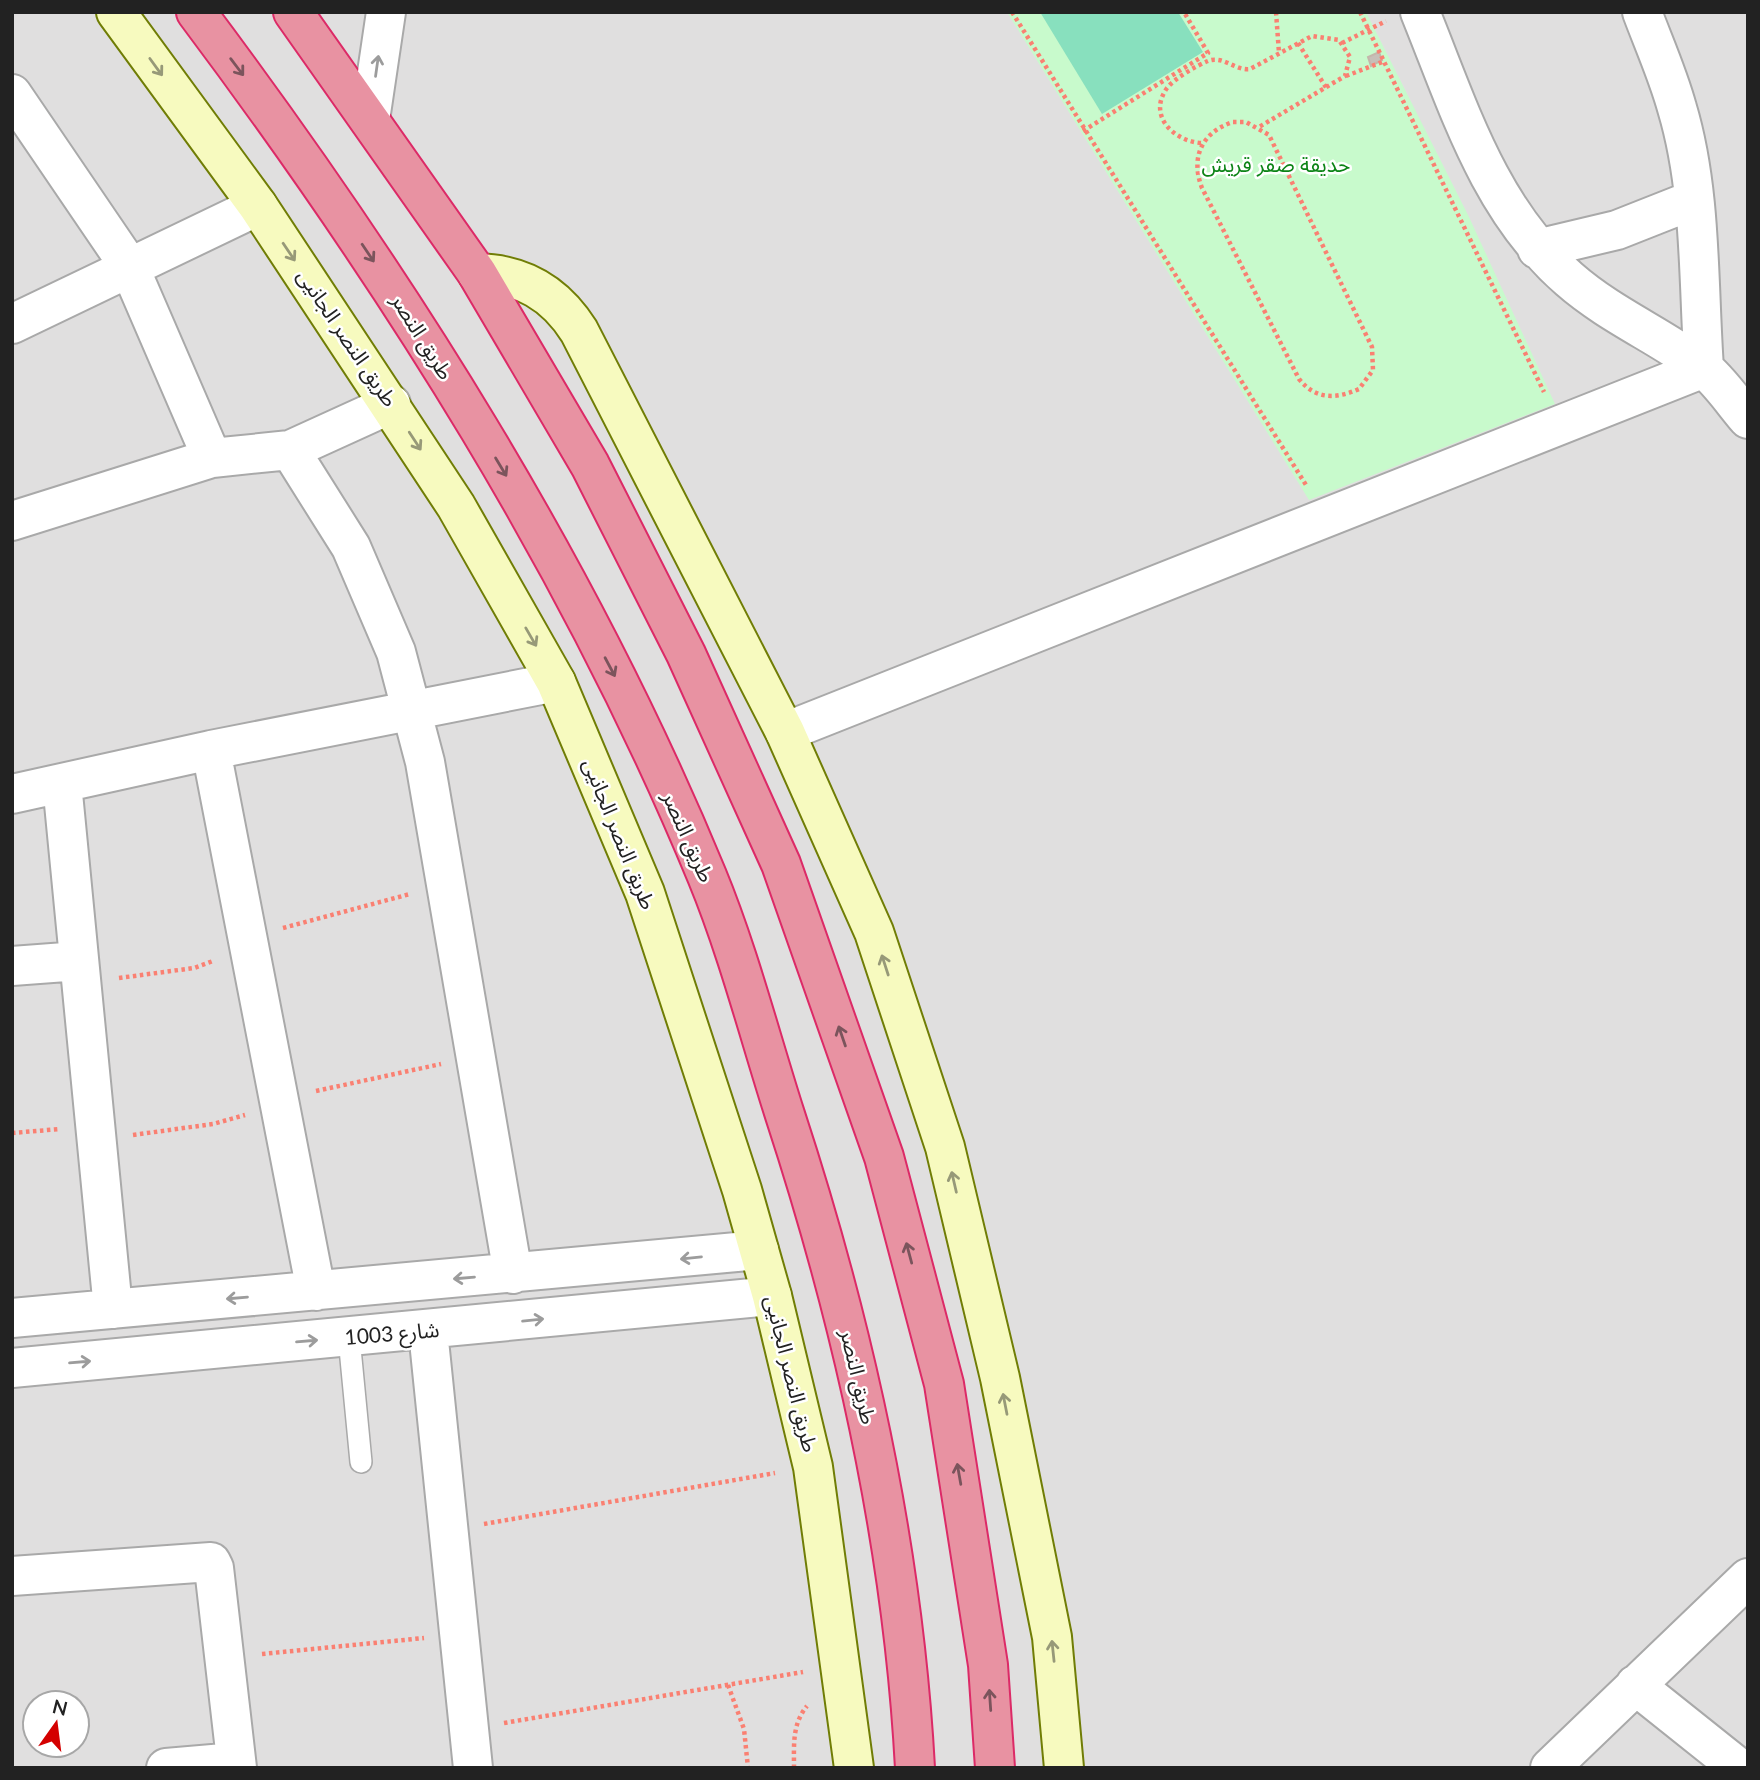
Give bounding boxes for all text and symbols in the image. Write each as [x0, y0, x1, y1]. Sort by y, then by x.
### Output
one-way arrow [371, 55, 384, 78]
one-way arrow [149, 57, 163, 76]
one-way arrow [230, 57, 244, 76]
park label: حديقة صقر قريش [1202, 151, 1350, 177]
one-way arrow [282, 242, 296, 261]
one-way arrow [361, 243, 375, 262]
street label: طريق النصر الجانيى [291, 264, 404, 412]
street label: طريق النصر [385, 288, 459, 385]
one-way arrow [408, 431, 422, 451]
one-way arrow [494, 456, 508, 476]
one-way arrow [524, 627, 538, 647]
one-way arrow [603, 656, 617, 676]
street label: طريق النصر الجانيى [577, 754, 662, 913]
street label: طريق النصر [656, 786, 720, 886]
one-way arrow [878, 955, 890, 977]
one-way arrow [834, 1025, 847, 1047]
one-way arrow [946, 1171, 960, 1194]
one-way arrow [902, 1242, 915, 1265]
one-way arrow [680, 1251, 702, 1264]
one-way arrow [453, 1272, 476, 1285]
one-way arrow [227, 1292, 249, 1305]
street label: طريق النصر الجانيى [759, 1293, 824, 1455]
one-way arrow [521, 1313, 544, 1326]
street label: شارع 1003 [343, 1316, 441, 1353]
street label: طريق النصر [834, 1326, 882, 1427]
one-way arrow [295, 1334, 318, 1347]
one-way arrow [68, 1355, 91, 1368]
one-way arrow [998, 1393, 1012, 1416]
one-way arrow [952, 1463, 966, 1486]
one-way arrow [1046, 1640, 1059, 1663]
north arrow [21, 1689, 91, 1759]
one-way arrow [983, 1689, 996, 1711]
text: N [50, 1694, 70, 1720]

